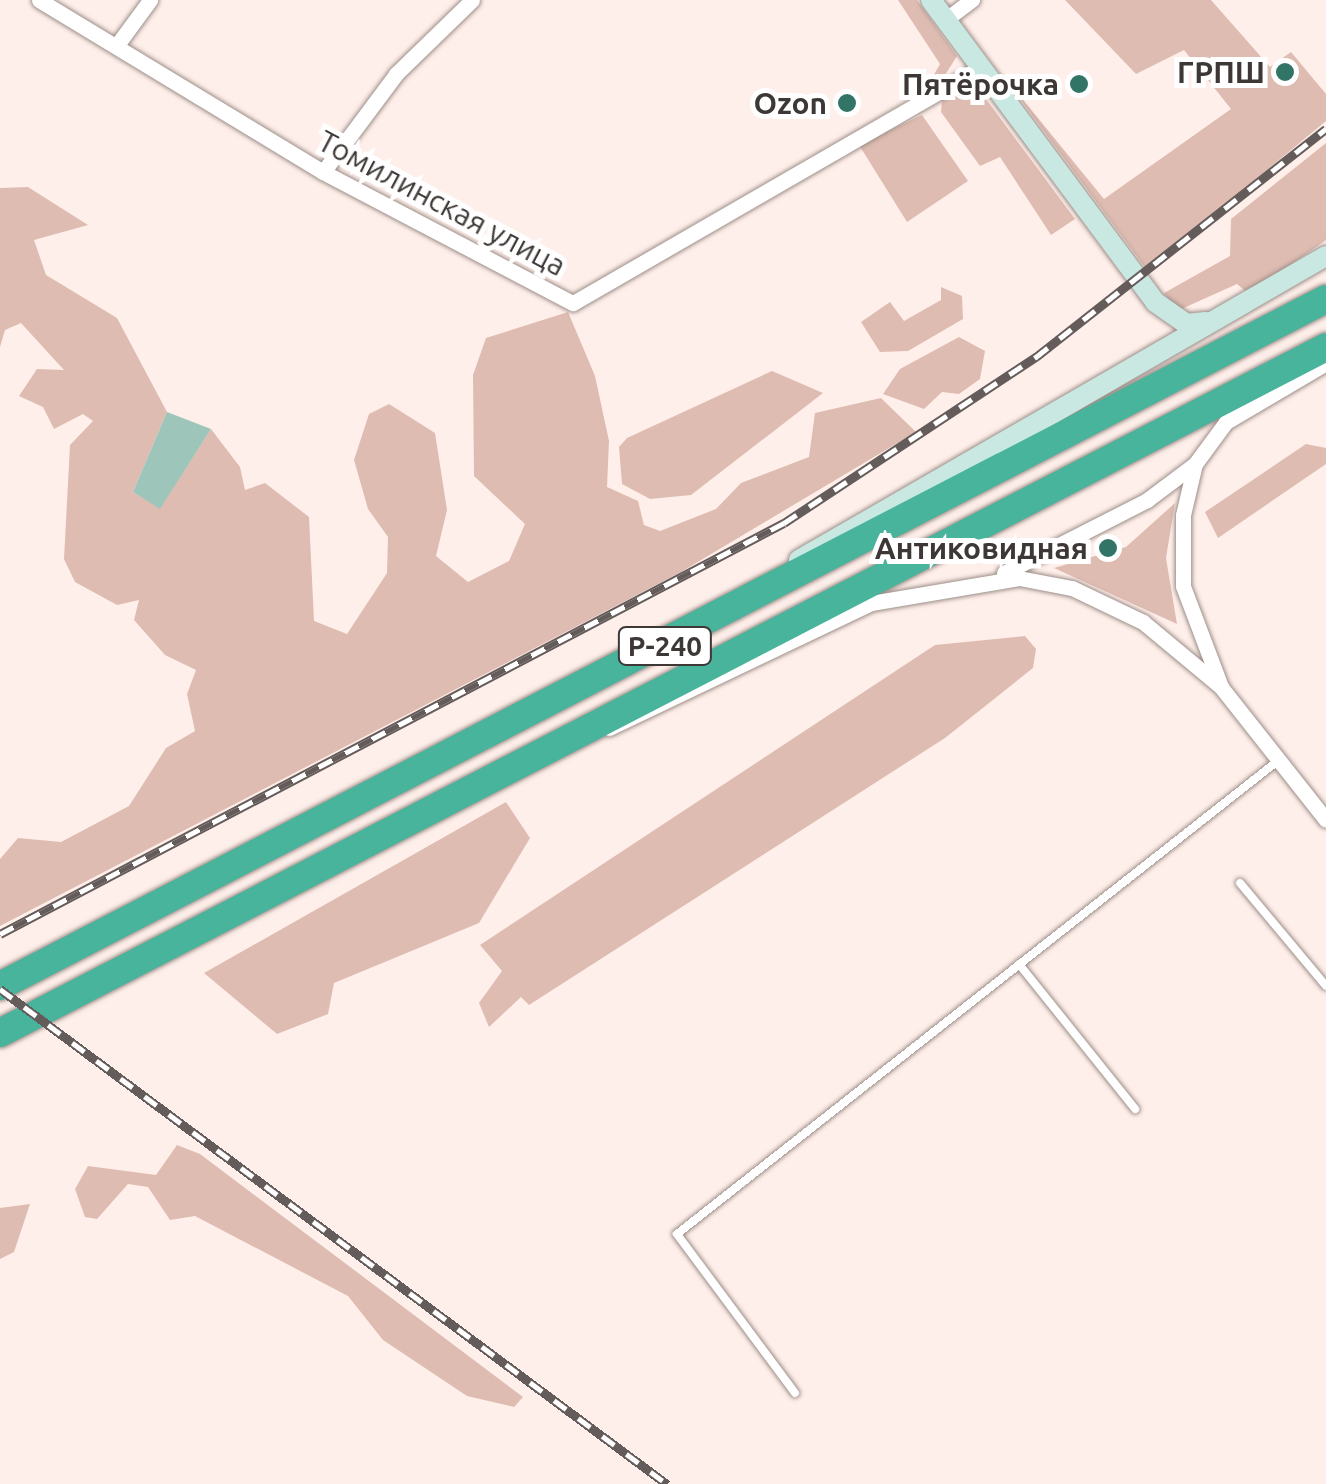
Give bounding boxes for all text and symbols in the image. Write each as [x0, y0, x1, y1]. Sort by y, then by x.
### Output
place label: ГРПШ [1177, 54, 1265, 90]
marker: ГРПШ [1274, 61, 1296, 83]
place label: Пятёрочка [902, 66, 1059, 102]
marker: Пятёрочка [1068, 73, 1090, 95]
place label: Ozon [753, 85, 827, 121]
marker: Ozon [836, 92, 858, 114]
street label: Томилинская улица [312, 123, 572, 283]
place label: Антиковидная [875, 530, 1088, 566]
marker: Антиковидная [1097, 537, 1119, 559]
road number: Р-240 [618, 623, 712, 669]

